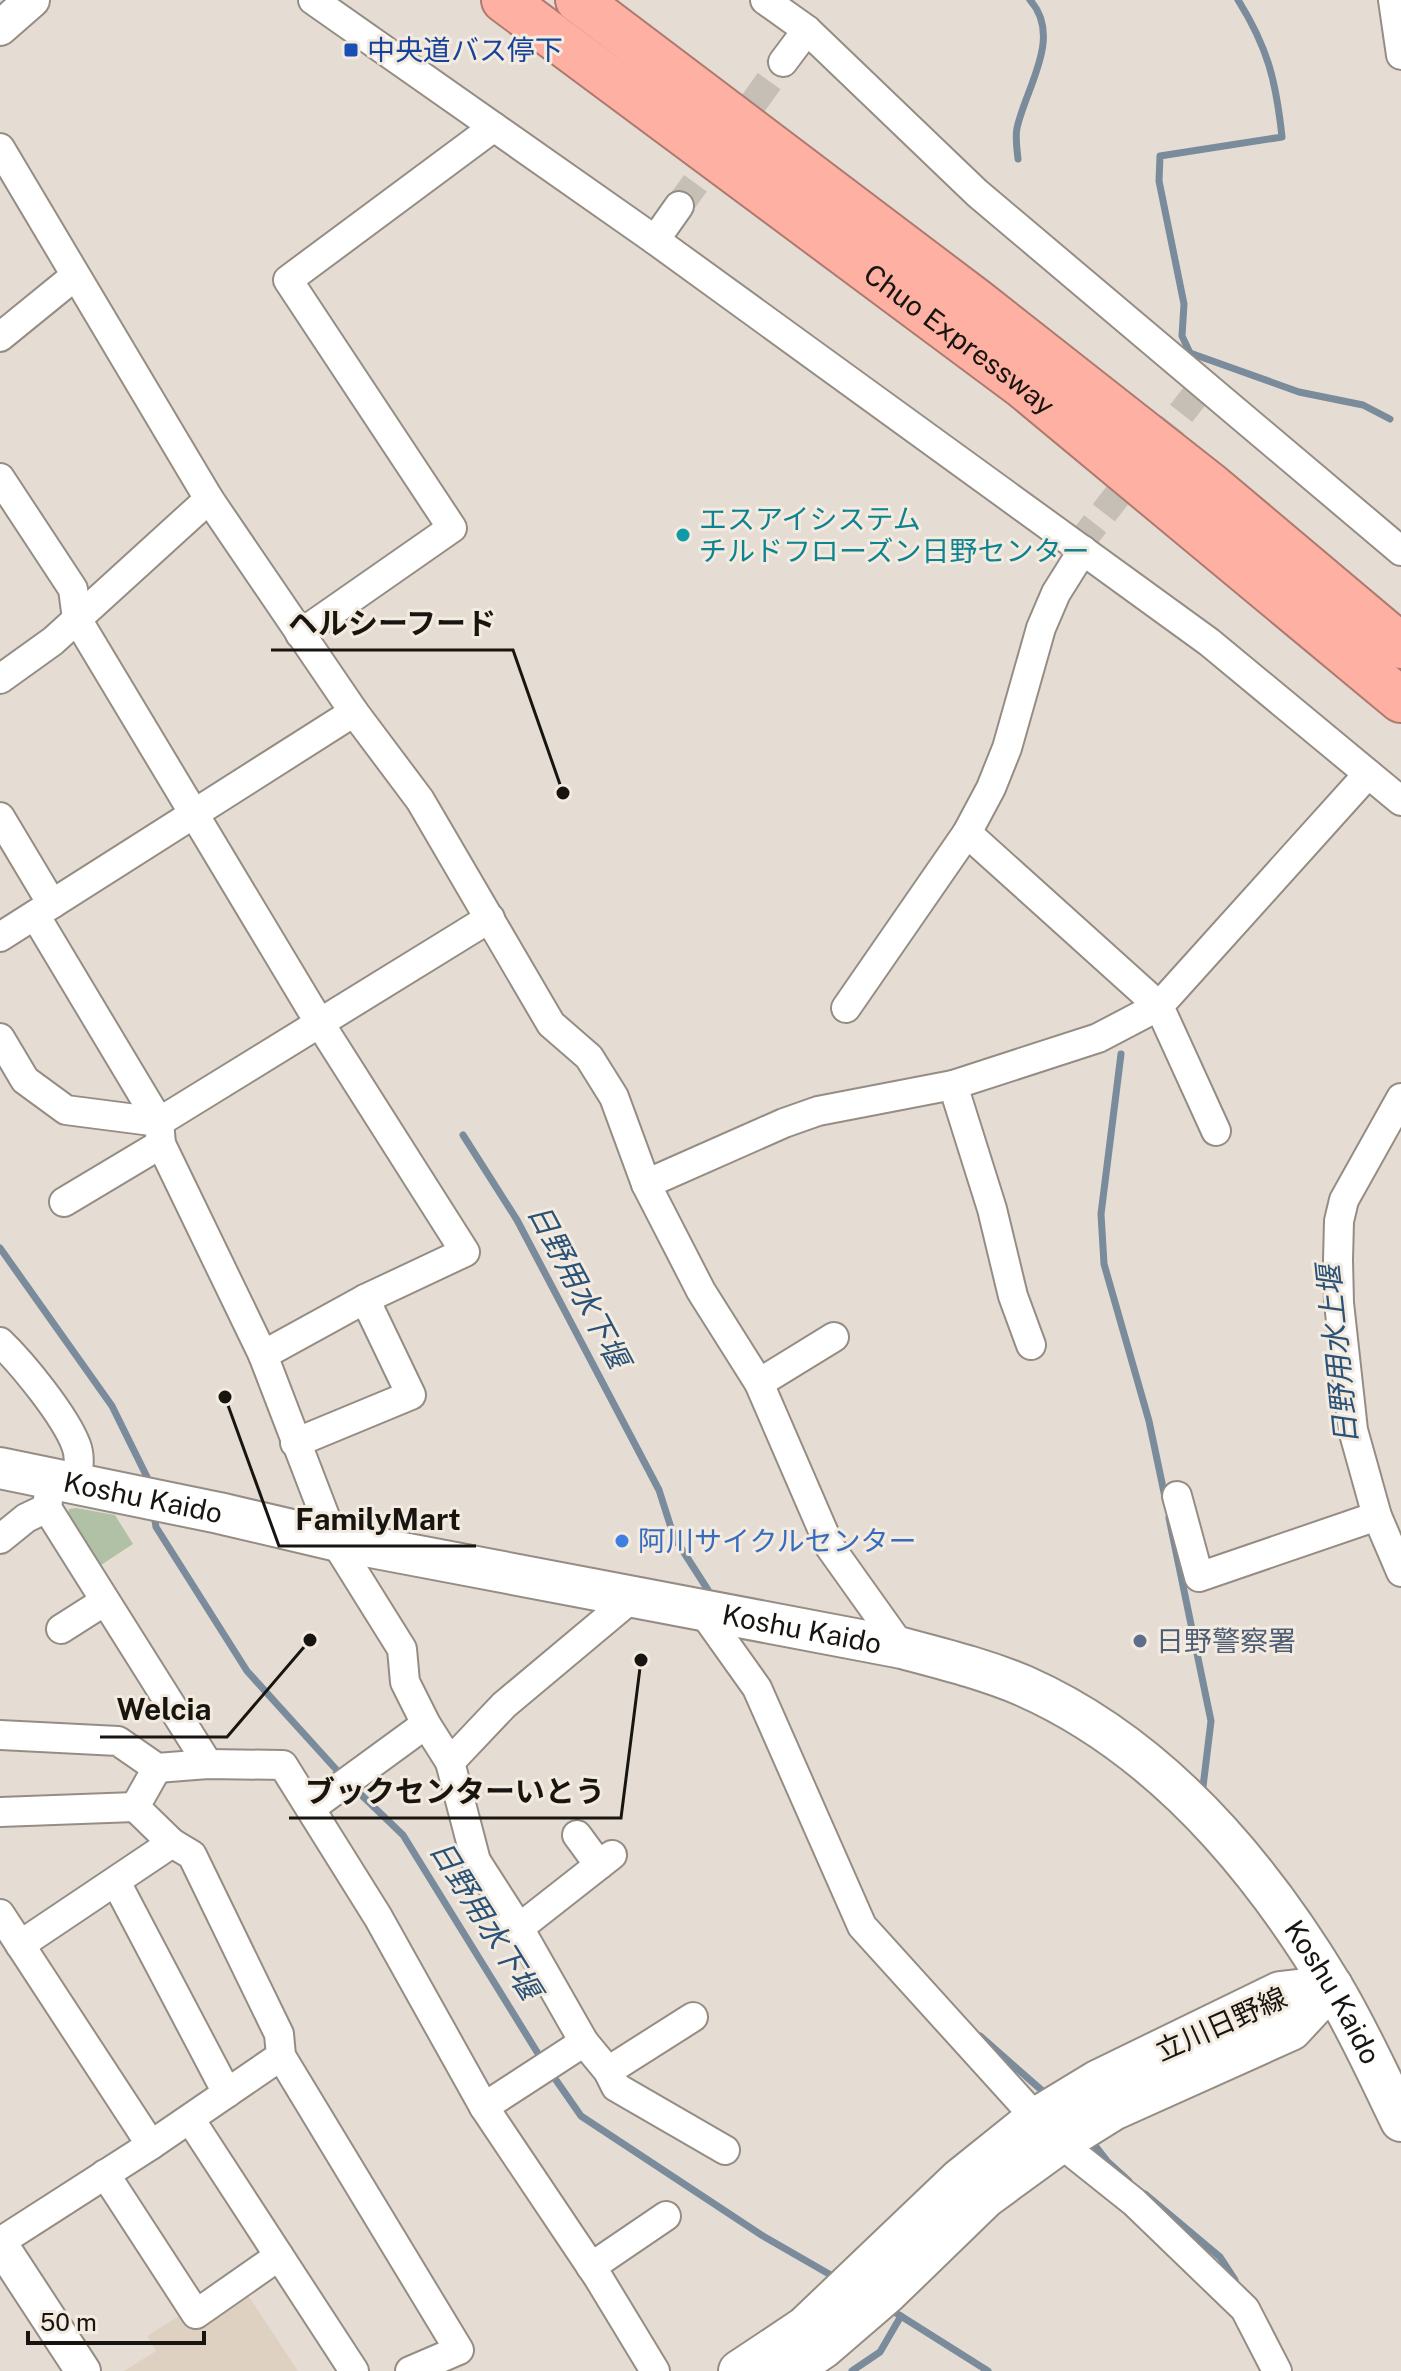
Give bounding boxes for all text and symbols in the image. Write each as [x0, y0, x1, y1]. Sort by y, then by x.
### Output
place label: 中央道バス停下 [367, 33, 563, 66]
marker: 中央道バス停下 [342, 41, 360, 59]
street label: Chuo Expressway [858, 257, 1062, 421]
place label: エスアイシステム チルドフローズン日野センター [699, 502, 1090, 567]
marker: エスアイシステム チルドフローズン日野センター [674, 526, 692, 544]
callout: ヘルシーフード [271, 596, 513, 650]
text: ヘルシーフード [288, 605, 496, 641]
water label: 日野用水下堰 [521, 1198, 639, 1378]
water label: 日野用水上堰 [1309, 1259, 1364, 1446]
street label: Koshu Kaido [61, 1465, 225, 1529]
callout: FamilyMart [279, 1492, 476, 1546]
text: FamilyMart [295, 1501, 461, 1537]
place label: 阿川サイクルセンター [638, 1524, 917, 1557]
marker: 阿川サイクルセンター [613, 1532, 631, 1550]
street label: Koshu Kaido [720, 1597, 884, 1660]
place label: 日野警察署 [1156, 1624, 1296, 1657]
marker: 日野警察署 [1131, 1632, 1149, 1650]
callout: Welcia [100, 1683, 227, 1737]
text: Welcia [117, 1691, 211, 1727]
callout: ブックセンターいとう [289, 1764, 621, 1818]
text: ブックセンターいとう [305, 1773, 605, 1809]
water label: 日野用水下堰 [423, 1834, 551, 2010]
street label: Koshu Kaido [1278, 1913, 1388, 2069]
street label: 立川日野線 [1150, 1980, 1291, 2067]
scale bar [28, 2295, 204, 2345]
text: 50 m [40, 2308, 97, 2336]

